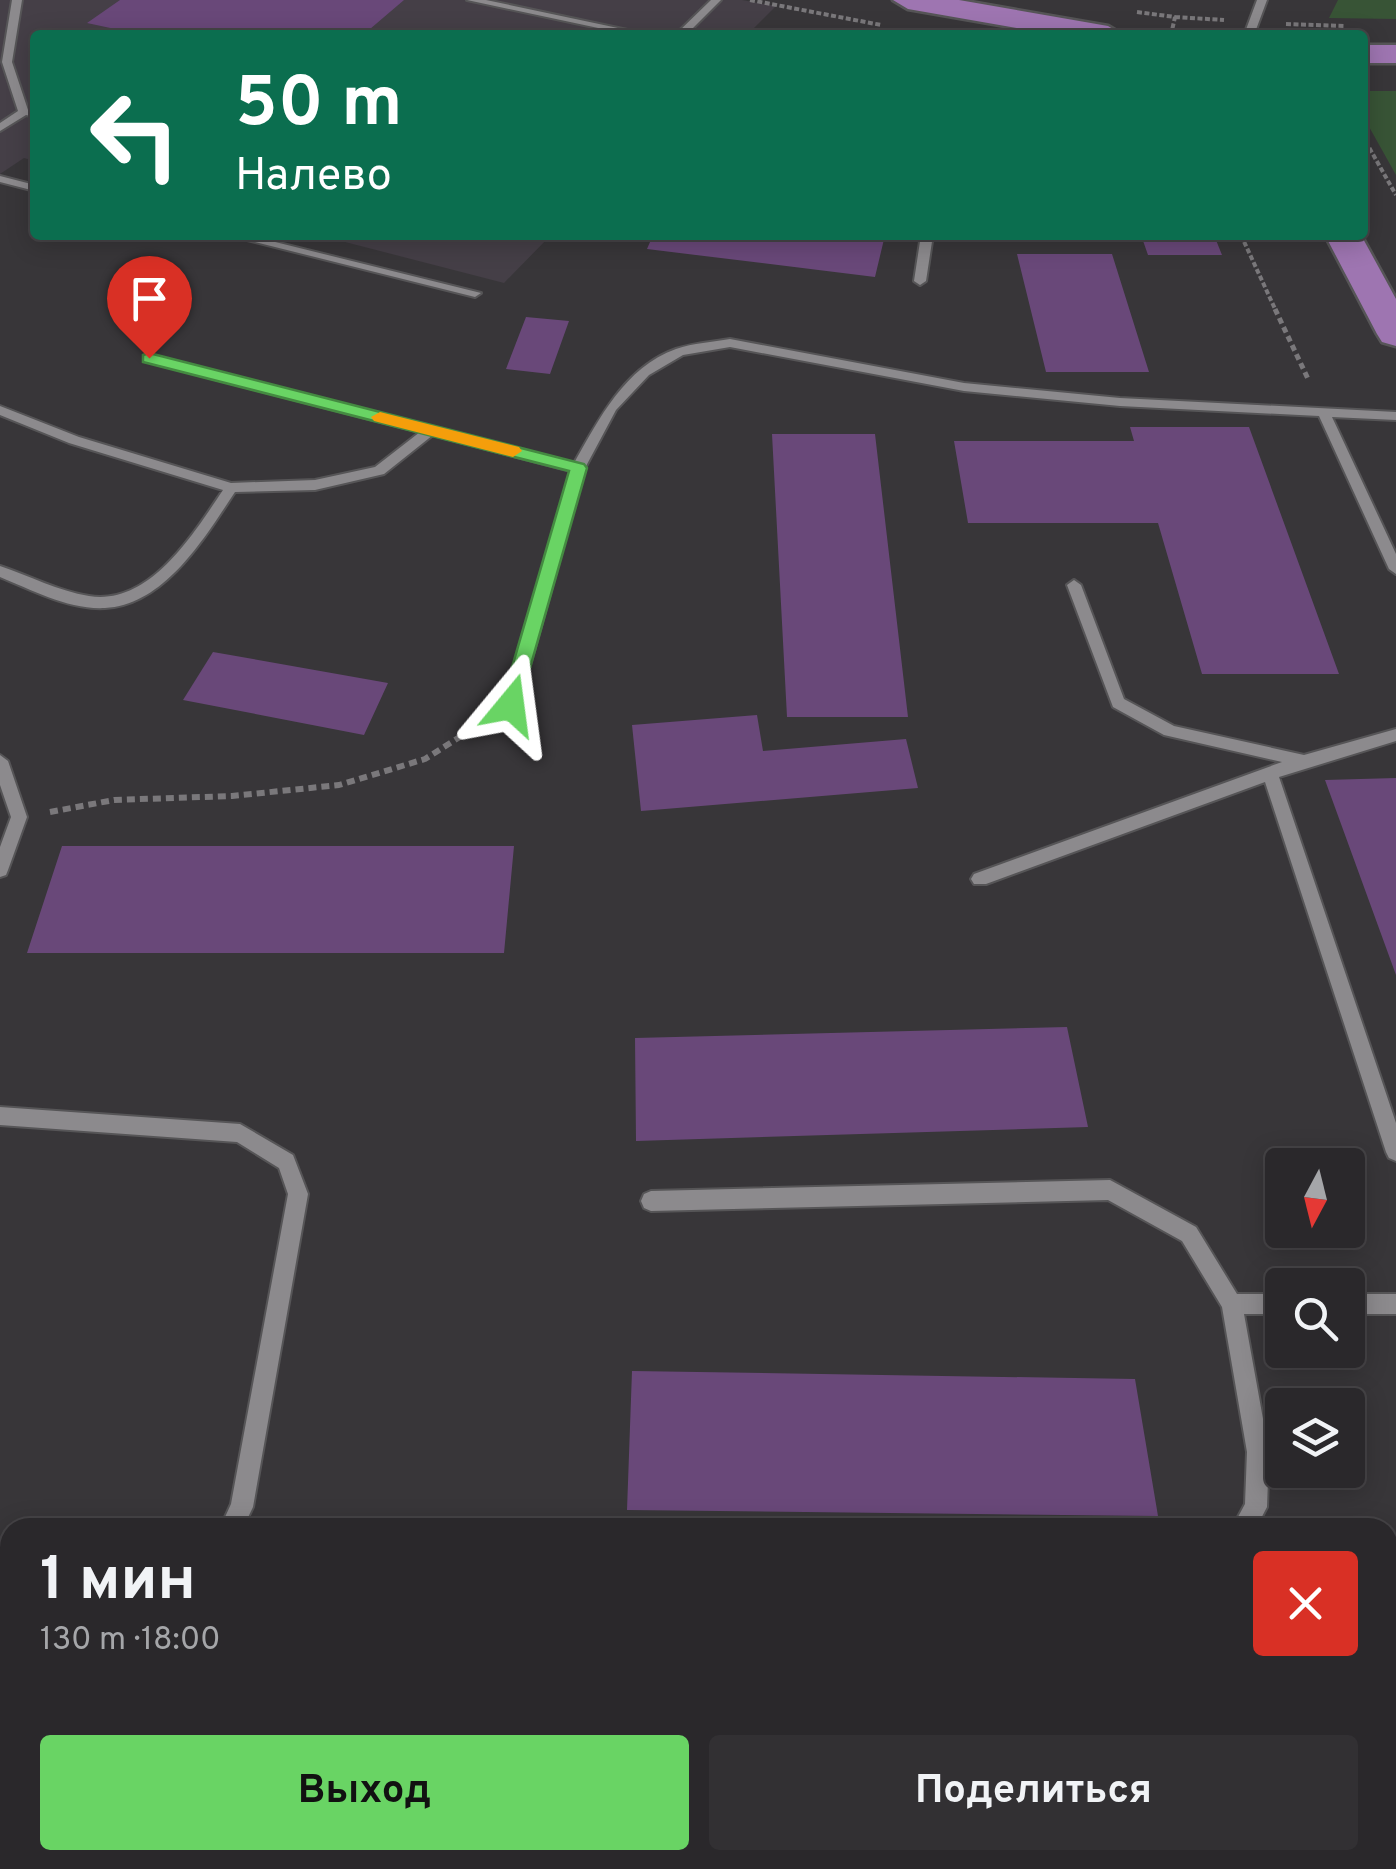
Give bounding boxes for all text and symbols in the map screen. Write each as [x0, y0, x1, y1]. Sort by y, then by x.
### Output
text: 50 m [235, 62, 402, 151]
icon: left [70, 70, 200, 200]
text: Налево [235, 149, 392, 206]
pin [107, 256, 192, 359]
icon: arrive [122, 271, 177, 326]
position arrow [459, 653, 563, 757]
north arrow [1265, 1148, 1365, 1248]
map controls [1265, 1148, 1365, 1488]
button: search [1265, 1268, 1365, 1368]
button: layers [1265, 1388, 1365, 1488]
text: 1 мин [40, 1545, 196, 1621]
button: close [1253, 1551, 1358, 1656]
text: 130 m · 18:00 [40, 1621, 221, 1661]
button: Выход [40, 1735, 689, 1850]
button: Поделиться [709, 1735, 1358, 1850]

